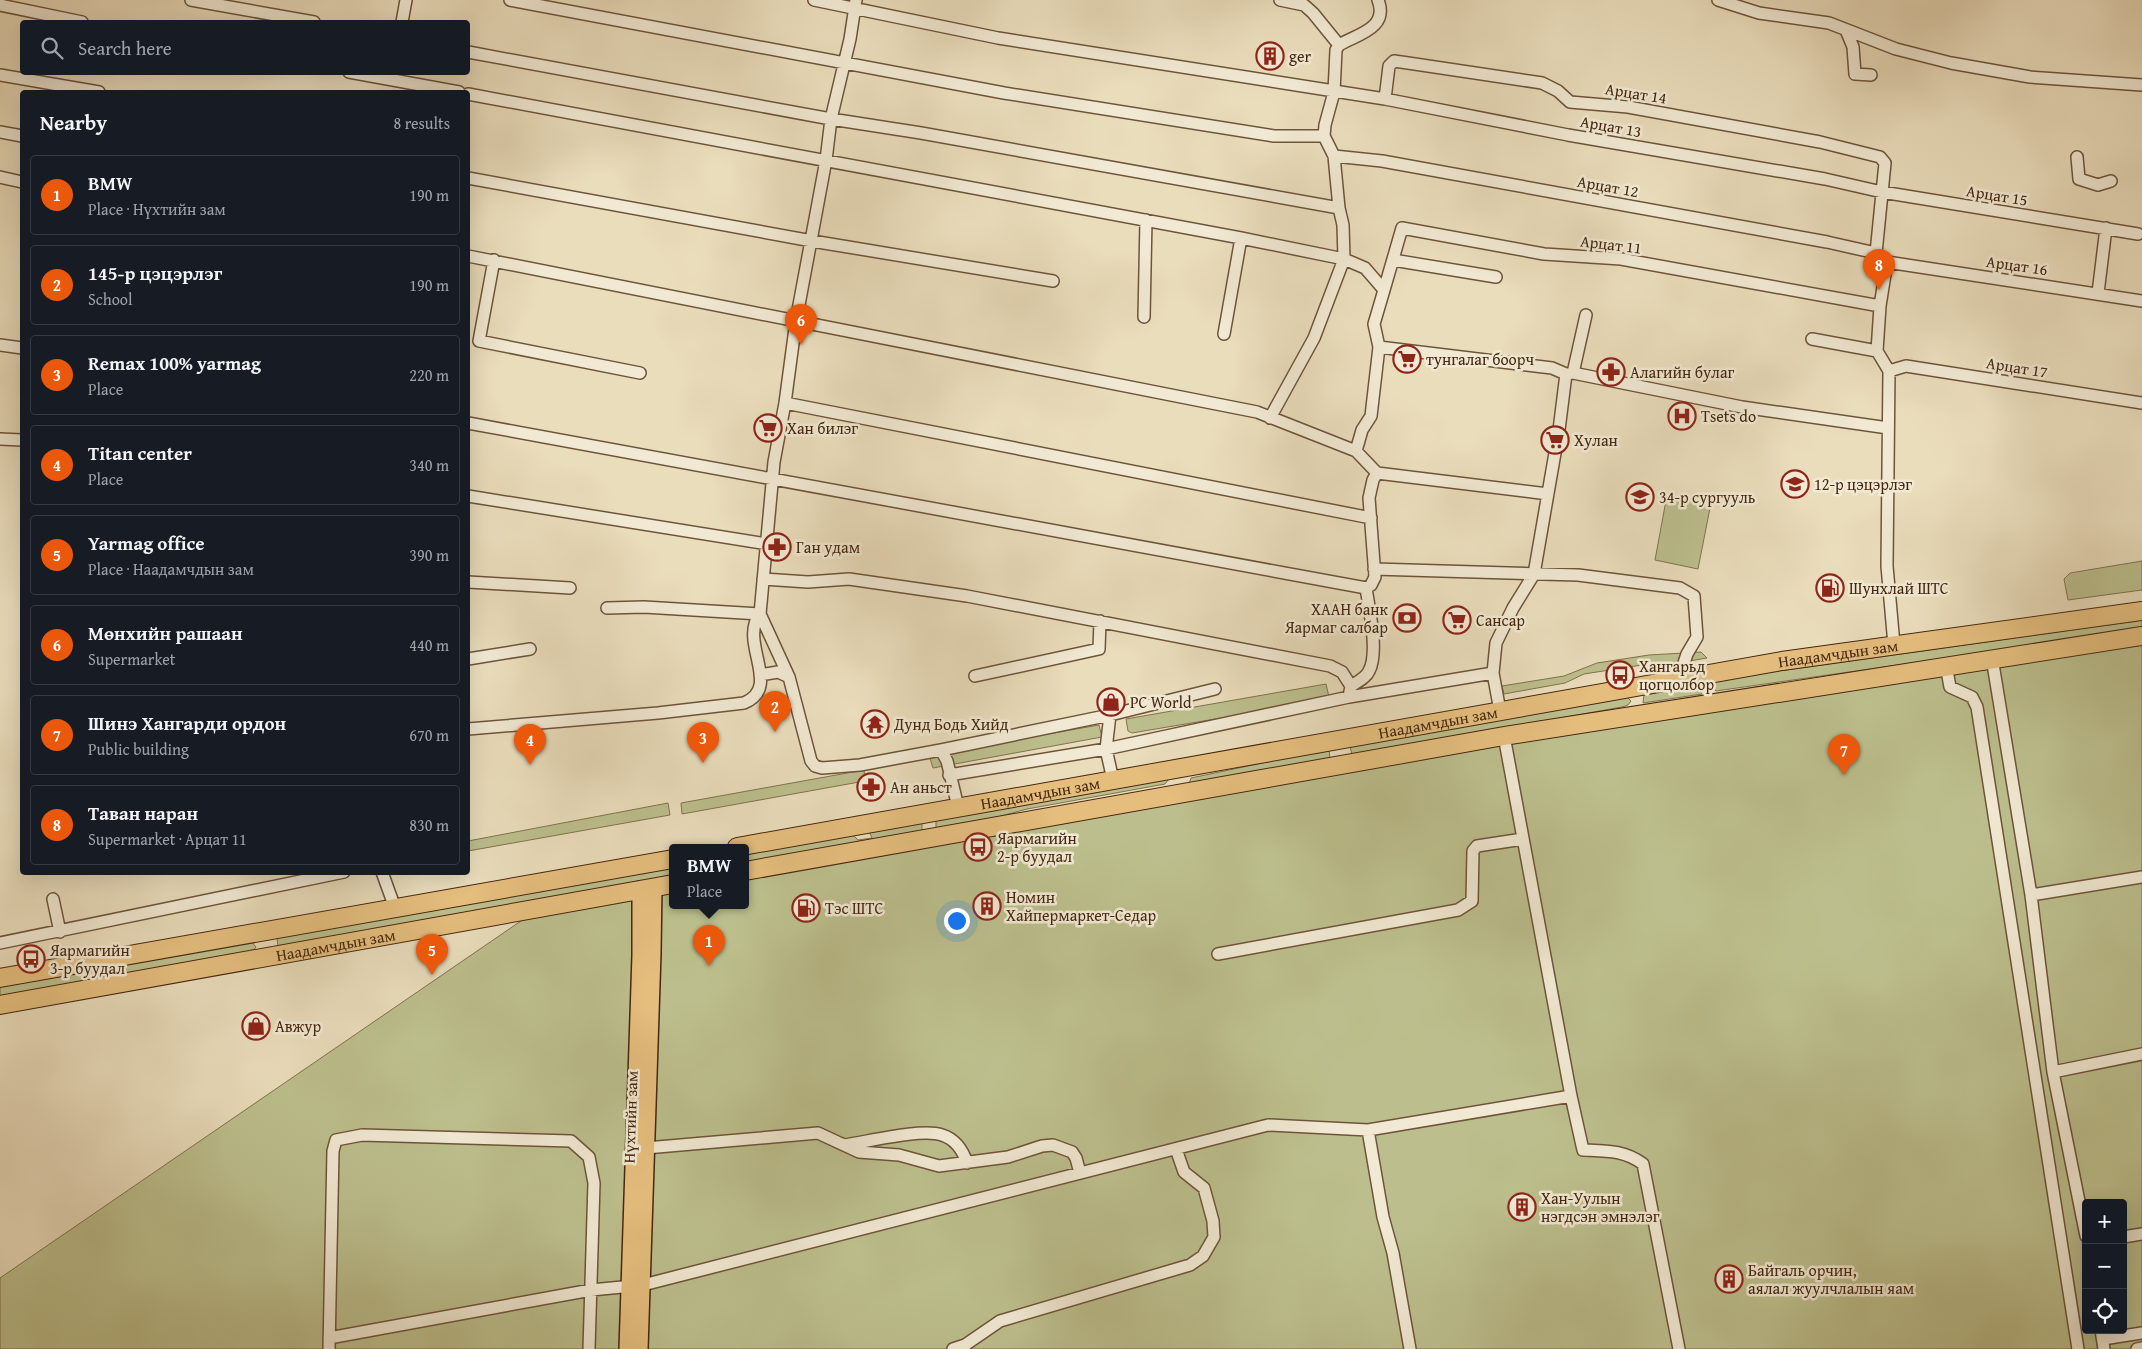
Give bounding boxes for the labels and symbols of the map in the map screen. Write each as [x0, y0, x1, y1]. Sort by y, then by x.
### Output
building icon: ger [1255, 41, 1285, 71]
place label: ger [1289, 44, 1311, 68]
street label: Арцат 14 [1604, 76, 1669, 110]
street label: Арцат 13 [1579, 109, 1643, 143]
street label: Арцат 12 [1576, 169, 1640, 203]
street label: Арцат 15 [1965, 178, 2029, 212]
street label: Арцат 11 [1579, 228, 1643, 260]
pin: 8 [1863, 249, 1895, 290]
street label: Арцат 16 [1985, 249, 2050, 281]
pin: 6 [785, 304, 817, 345]
supermarket icon: тунгалаг боорч [1392, 344, 1422, 374]
place label: тунгалаг боорч [1426, 347, 1534, 371]
street label: Арцат 17 [1985, 350, 2050, 384]
pharmacy icon: Алагийн булаг [1596, 357, 1626, 387]
place label: Алагийн булаг [1630, 360, 1734, 384]
hospital icon: Tsets do [1667, 401, 1697, 431]
place label: Tsets do [1701, 404, 1756, 428]
supermarket icon: Хан билэг [753, 413, 783, 443]
place label: Хан билэг [787, 416, 858, 440]
supermarket icon: Хулан [1540, 425, 1570, 455]
place label: Хулан [1574, 428, 1618, 452]
school or university icon: 12-р цэцэрлэг [1780, 469, 1810, 499]
place label: 12-р цэцэрлэг [1814, 472, 1912, 496]
school or university icon: 34-р сургууль [1625, 482, 1655, 512]
place label: 34-р сургууль [1659, 485, 1756, 509]
pharmacy icon: Ган удам [762, 532, 792, 562]
place label: Ган удам [796, 535, 860, 559]
fuel station icon: Шунхлай ШТС [1815, 573, 1845, 603]
place label: Шунхлай ШТС [1849, 576, 1949, 600]
place label: ХААН банк Яармаг салбар [1284, 597, 1389, 639]
bank icon: ХААН банк Яармаг салбар [1392, 603, 1422, 633]
supermarket icon: Сансар [1442, 605, 1472, 635]
place label: Сансар [1476, 608, 1525, 632]
street label: Наадамчдын зам [1776, 633, 1900, 673]
place label: Хангарьд цогцолбор [1639, 654, 1714, 696]
bus stop icon: Хангарьд цогцолбор [1605, 660, 1635, 690]
shop icon: PC World [1096, 687, 1126, 717]
place label: PC World [1130, 690, 1192, 714]
pin: 2 [759, 691, 791, 732]
street label: Наадамчдын зам [1376, 700, 1500, 745]
temple icon: Дунд Бодь Хийд [860, 709, 890, 739]
place label: Дунд Бодь Хийд [893, 712, 1009, 736]
pin: 3 [687, 722, 719, 763]
pin: 4 [514, 724, 546, 765]
pin: 7 [1828, 734, 1860, 775]
street label: Наадамчдын зам [979, 771, 1102, 815]
pharmacy icon: Ан аньст [856, 772, 886, 802]
place label: Ан аньст [890, 775, 952, 799]
place label: Яармагийн 2-р буудал [996, 826, 1077, 868]
bus stop icon: Яармагийн 2-р буудал [963, 832, 993, 862]
place label: Номин Хайпермаркет-Седар [1006, 885, 1157, 927]
building icon: Номин Хайпермаркет-Седар [972, 891, 1002, 921]
fuel station icon: Тэс ШТС [791, 893, 821, 923]
place label: Тэс ШТС [825, 896, 883, 920]
your location [944, 908, 970, 934]
street label: Наадамчдын зам [274, 922, 397, 967]
pin: 1 [693, 925, 725, 966]
pin: 5 [416, 934, 448, 975]
place label: Яармагийн 3-р буудал [49, 938, 130, 980]
bus stop icon: Яармагийн 3-р буудал [16, 944, 46, 974]
shop icon: Авжур [241, 1011, 271, 1041]
place label: Авжур [275, 1014, 321, 1038]
street label: Нүхтийн зам [616, 1070, 644, 1164]
place label: Хан-Уулын нэгдсэн эмнэлэг [1541, 1186, 1660, 1228]
building icon: Хан-Уулын нэгдсэн эмнэлэг [1507, 1192, 1537, 1222]
place label: Байгаль орчин, аялал жуулчлалын яам [1748, 1258, 1914, 1300]
building icon: Байгаль орчин, аялал жуулчлалын яам [1714, 1264, 1744, 1294]

